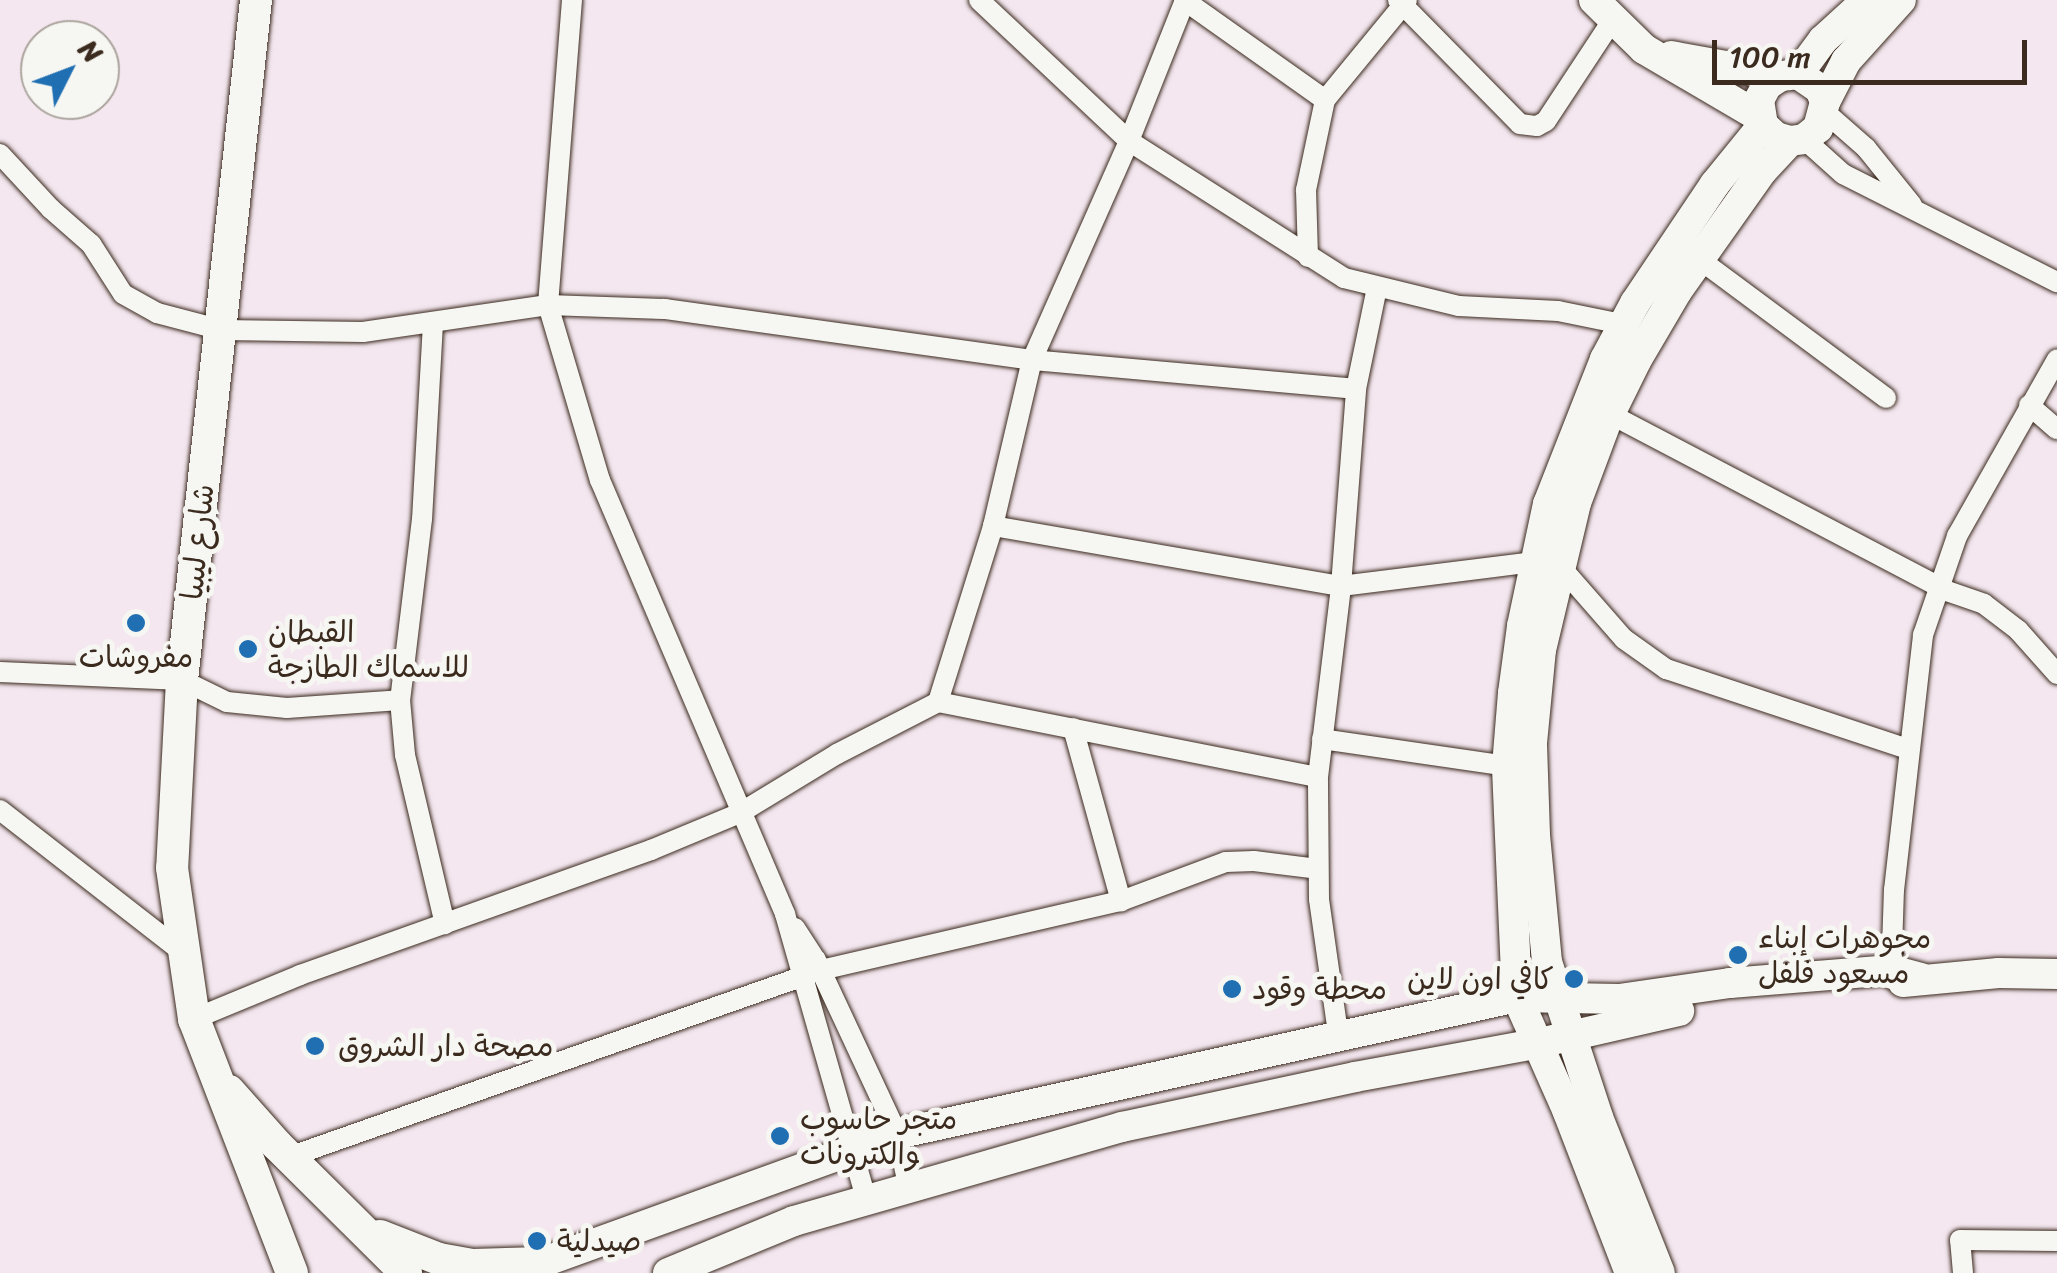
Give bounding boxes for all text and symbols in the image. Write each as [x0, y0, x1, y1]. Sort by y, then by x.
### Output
north arrow [20, 20, 120, 120]
scale bar [1717, 20, 2032, 82]
text: N [66, 27, 116, 75]
text: 100 m [1729, 30, 1811, 84]
street label: شارع ليبيا [174, 482, 222, 602]
marker: مفروشات [125, 612, 147, 634]
place label: القبطان للاسماك الطازجة [268, 614, 469, 684]
marker: القبطان للاسماك الطازجة [237, 638, 259, 660]
place label: مفروشات [79, 639, 193, 675]
place label: مجوهرات إبناء مسعود فلفل [1758, 920, 1931, 990]
marker: مجوهرات إبناء مسعود فلفل [1727, 944, 1749, 966]
place label: كافي اون لاين [1407, 961, 1554, 997]
marker: كافي اون لاين [1563, 968, 1585, 990]
place label: محطة وقود [1252, 971, 1387, 1007]
marker: محطة وقود [1221, 978, 1243, 1000]
place label: مصحة دار الشروق [338, 1028, 554, 1064]
marker: مصحة دار الشروق [302, 1033, 328, 1059]
place label: متجر حاسوب والكترونات [800, 1101, 957, 1172]
marker: متجر حاسوب والكترونات [769, 1125, 791, 1147]
place label: صيدلية [557, 1223, 641, 1259]
marker: صيدلية [526, 1230, 548, 1252]

